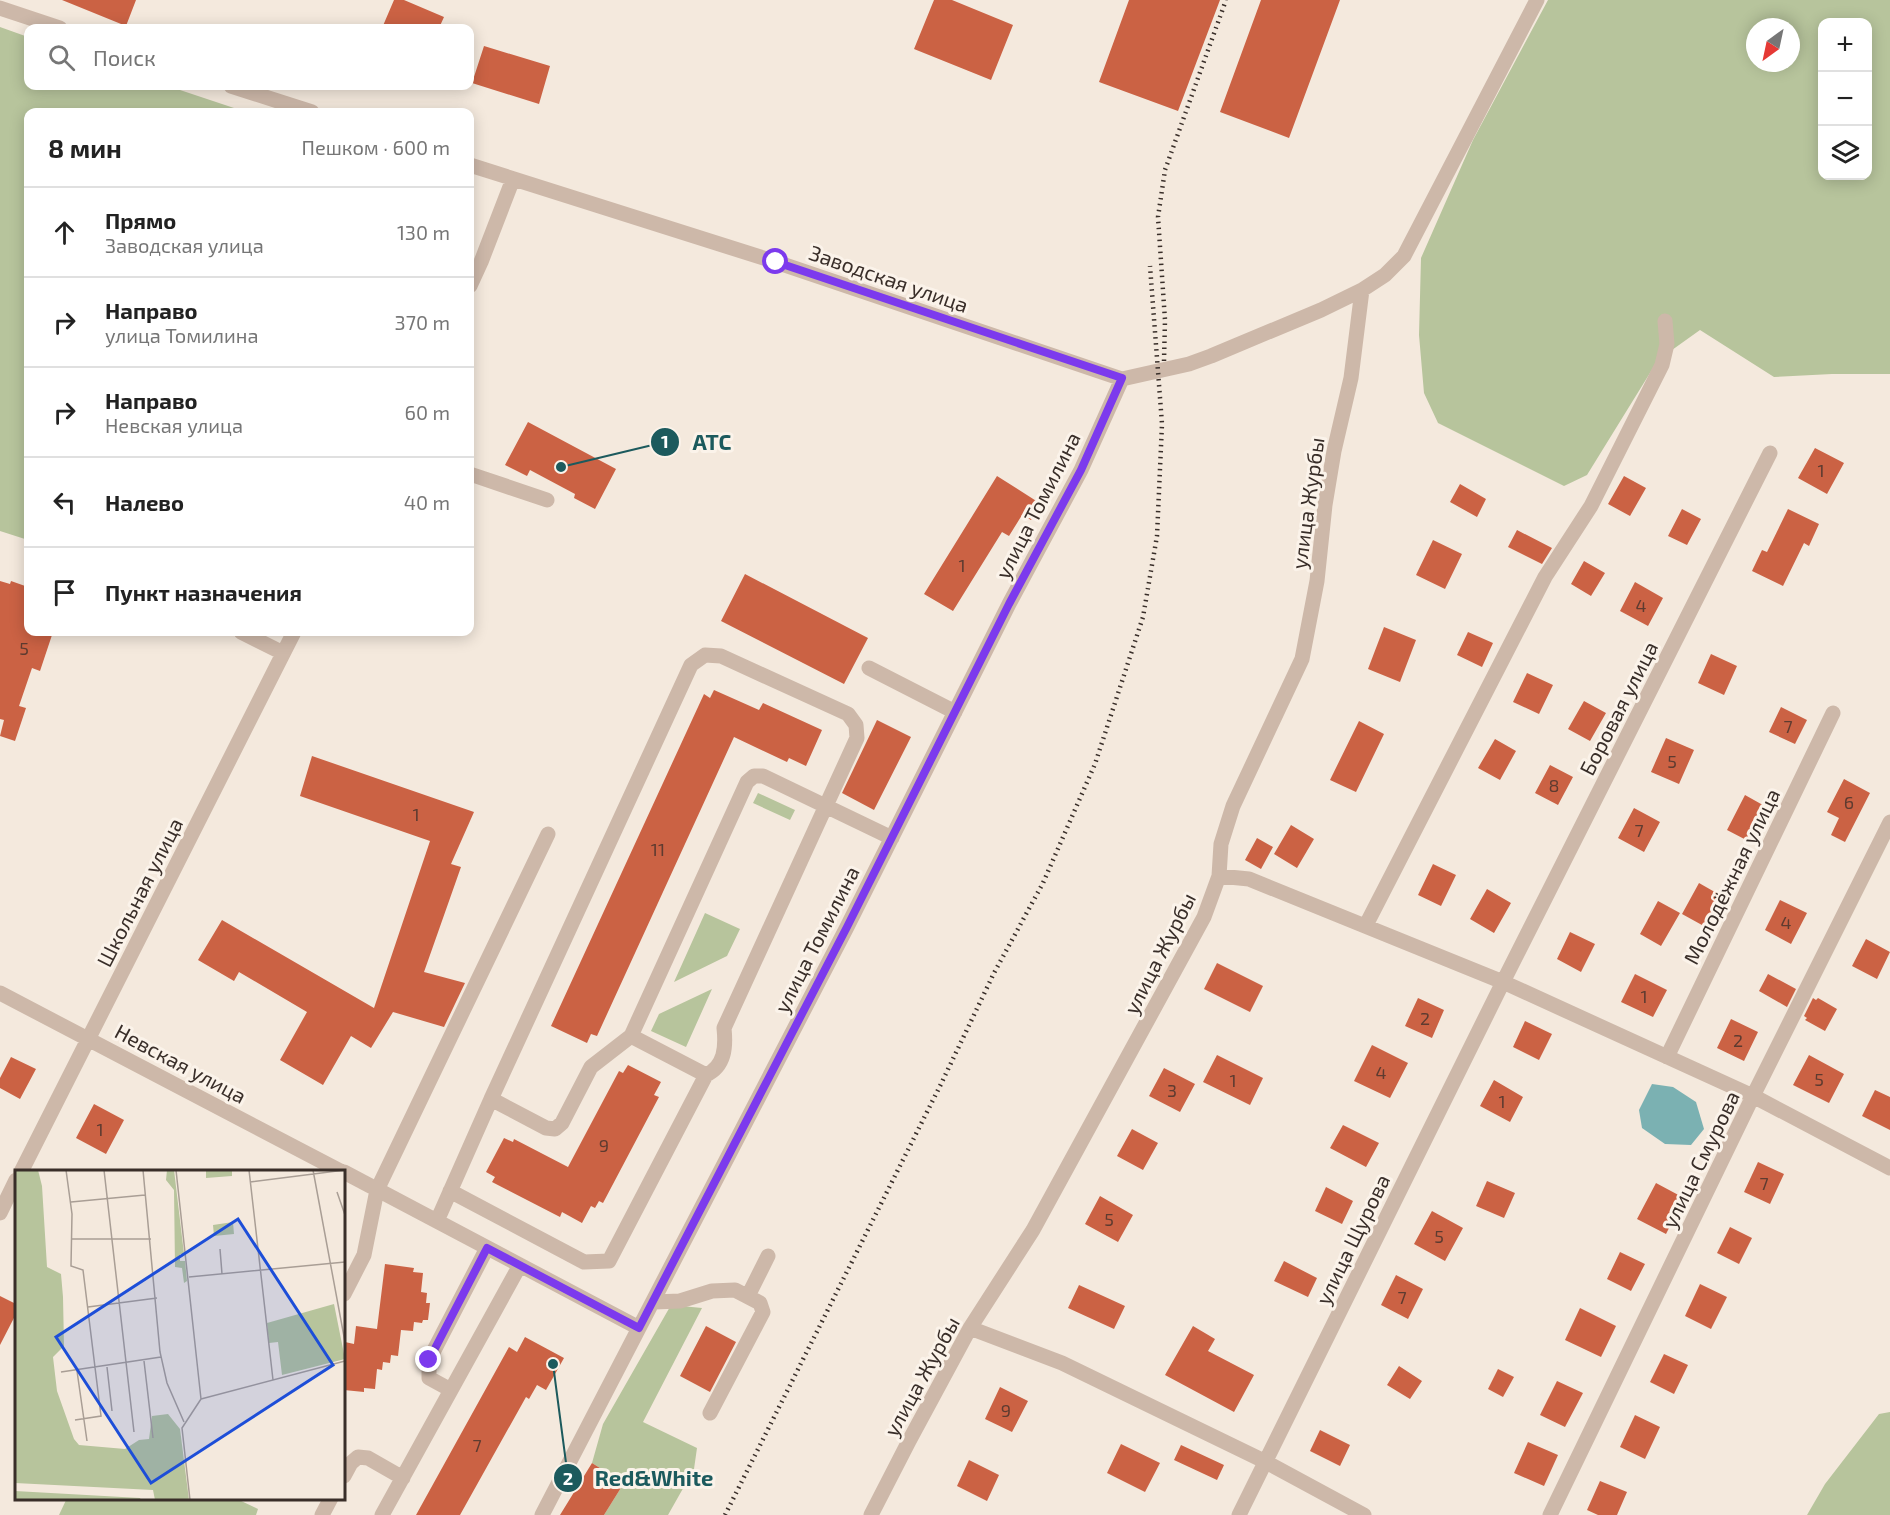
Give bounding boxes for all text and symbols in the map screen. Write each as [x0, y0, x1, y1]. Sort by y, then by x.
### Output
north arrow [1746, 18, 1800, 72]
map controls [1818, 18, 1872, 180]
button: + [1818, 18, 1872, 72]
search box [24, 24, 474, 90]
icon: search [45, 41, 78, 74]
text: Поиск [93, 44, 156, 70]
button: − [1818, 72, 1872, 126]
button: layers [1818, 126, 1872, 180]
text: 8 мин [48, 132, 122, 163]
text: Пешком · 600 m [302, 135, 450, 159]
text: Прямо [105, 207, 176, 233]
icon: ahead [48, 216, 81, 249]
text: 130 m [397, 220, 450, 244]
text: Заводская улица [105, 233, 264, 257]
street label: Заводская улица [806, 239, 972, 318]
route start [762, 248, 788, 274]
text: Направо [105, 297, 198, 323]
icon: right [48, 306, 81, 339]
text: 370 m [395, 310, 450, 334]
text: улица Томилина [105, 323, 259, 347]
text: Направо [105, 387, 198, 413]
icon: right [48, 396, 81, 429]
text: 60 m [405, 400, 450, 424]
text: Невская улица [105, 413, 243, 437]
callout: АТС [650, 422, 743, 462]
text: АТС [692, 428, 732, 454]
street label: улица Томилина [989, 428, 1086, 583]
text: 1 [661, 430, 669, 452]
street label: улица Журбы [1285, 436, 1330, 571]
house number: 1 [1817, 459, 1825, 481]
icon: left [48, 486, 81, 519]
text: Налево [105, 489, 184, 515]
text: 40 m [404, 490, 450, 514]
house number: 1 [958, 554, 966, 576]
icon: arrive [48, 576, 81, 609]
text: Пункт назначения [105, 579, 302, 605]
house number: 4 [1635, 594, 1647, 616]
house number: 5 [19, 637, 29, 659]
street label: Боровая улица [1574, 637, 1663, 780]
house number: 7 [1783, 715, 1793, 737]
house number: 5 [1667, 750, 1677, 772]
house number: 8 [1549, 774, 1559, 796]
street label: Молодёжная улица [1678, 784, 1785, 968]
house number: 6 [1844, 791, 1854, 813]
house number: 1 [412, 803, 420, 825]
street label: Школьная улица [91, 813, 188, 971]
house number: 7 [1634, 819, 1644, 841]
house number: 11 [651, 838, 665, 860]
street label: улица Томилина [768, 862, 865, 1017]
street label: улица Журбы [1118, 888, 1201, 1018]
house number: 4 [1780, 911, 1792, 933]
house number: 1 [1640, 985, 1648, 1007]
house number: 2 [1420, 1007, 1430, 1029]
street label: Невская улица [111, 1018, 251, 1109]
house number: 2 [1733, 1029, 1743, 1051]
house number: 4 [1375, 1061, 1387, 1083]
house number: 5 [1814, 1068, 1824, 1090]
house number: 1 [1229, 1069, 1237, 1091]
house number: 3 [1167, 1079, 1177, 1101]
street label: улица Смурова [1656, 1086, 1745, 1232]
house number: 1 [1498, 1090, 1506, 1112]
house number: 1 [96, 1118, 104, 1140]
house number: 9 [599, 1134, 609, 1156]
inset map [15, 1170, 345, 1500]
street label: улица Щурова [1310, 1170, 1395, 1309]
house number: 7 [1759, 1172, 1769, 1194]
house number: 5 [1104, 1208, 1114, 1230]
house number: 5 [1434, 1225, 1444, 1247]
house number: 7 [1397, 1286, 1407, 1308]
street label: улица Журбы [878, 1312, 965, 1441]
route end [415, 1346, 441, 1372]
house number: 9 [1001, 1399, 1011, 1421]
house number: 7 [472, 1434, 482, 1456]
callout: Red&White [553, 1458, 726, 1498]
text: Red&White [595, 1464, 713, 1490]
text: 2 [563, 1467, 573, 1489]

